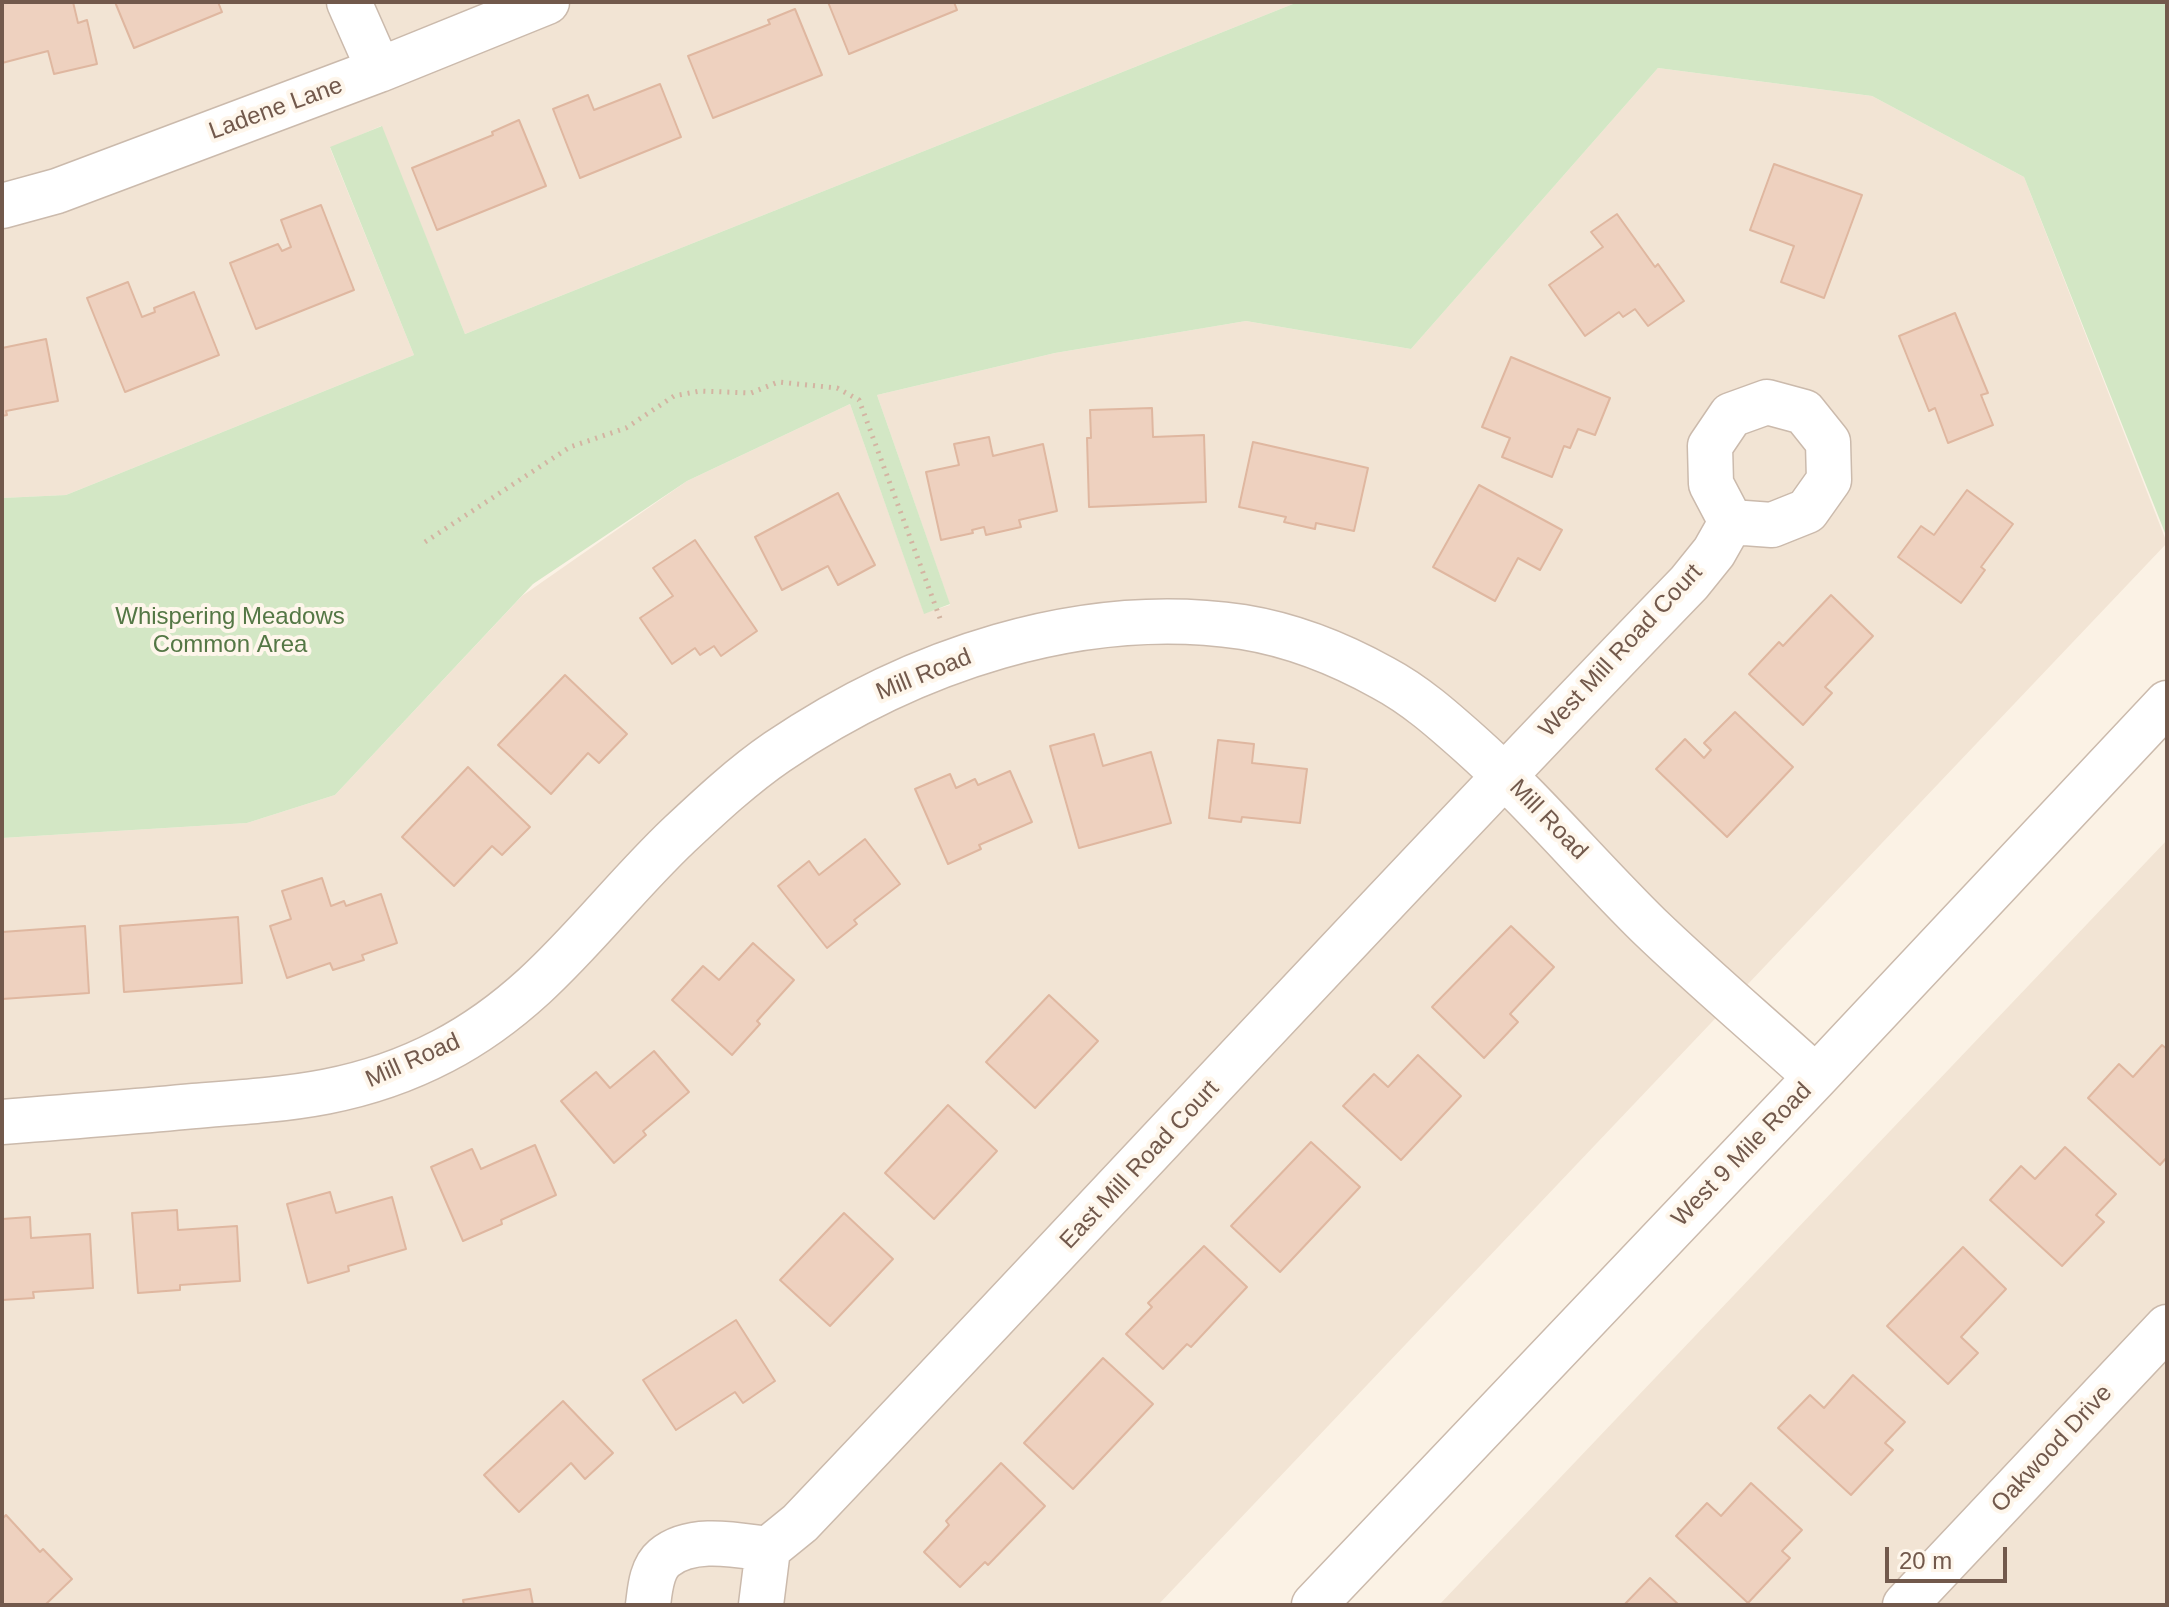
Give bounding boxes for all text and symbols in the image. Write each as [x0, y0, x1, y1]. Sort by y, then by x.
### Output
street label: Ladene Lane [205, 72, 347, 146]
street label: West Mill Road Court [1533, 558, 1709, 744]
park label: Whispering Meadows Common Area [115, 603, 345, 659]
street label: Mill Road [872, 643, 976, 707]
street label: Mill Road [1503, 774, 1593, 866]
street label: Mill Road [361, 1028, 465, 1094]
street label: East Mill Road Court [1054, 1075, 1226, 1255]
street label: West 9 Mile Road [1666, 1077, 1818, 1233]
street label: Oakwood Drive [1986, 1379, 2118, 1519]
scale bar [1889, 1531, 2011, 1581]
text: 20 m [1899, 1547, 1952, 1574]

